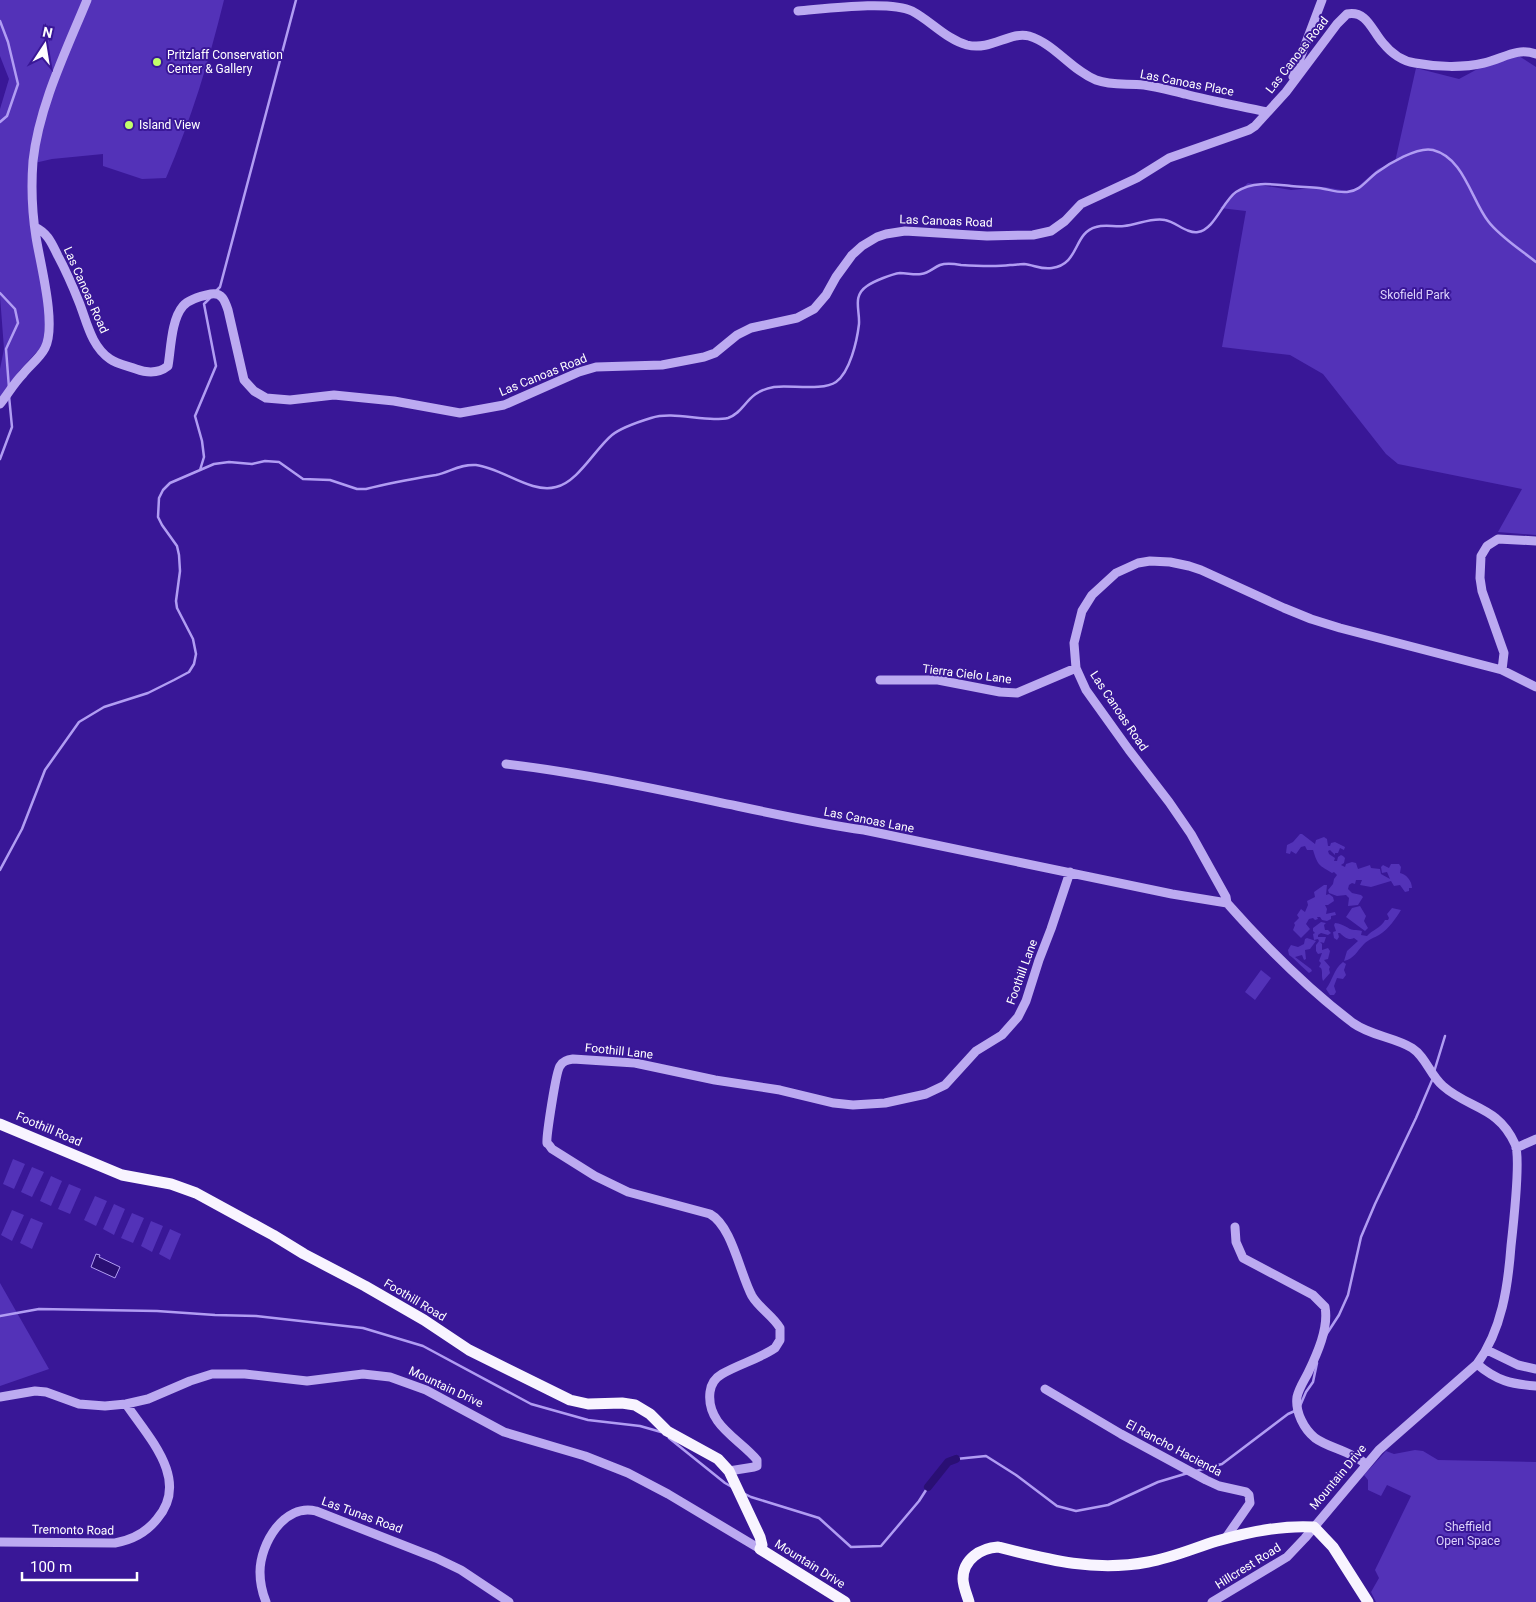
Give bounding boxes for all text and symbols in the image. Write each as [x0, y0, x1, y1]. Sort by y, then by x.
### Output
street label: Las Canoas Road [1263, 14, 1331, 96]
north arrow [20, 20, 70, 70]
text: N [41, 23, 54, 41]
place label: Pritzlaff Conservation Center & Gallery [167, 48, 283, 76]
marker: Pritzlaff Conservation Center & Gallery [151, 56, 163, 68]
street label: Las Canoas Place [1139, 67, 1235, 99]
place label: Island View [139, 118, 200, 132]
marker: Island View [123, 119, 135, 131]
street label: Las Canoas Road [899, 212, 993, 230]
street label: Las Canoas Road [61, 245, 111, 335]
park label: Skofield Park [1380, 288, 1451, 302]
street label: Las Canoas Road [497, 351, 589, 399]
street label: Tierra Cielo Lane [922, 662, 1012, 686]
street label: Las Canoas Road [1087, 668, 1151, 754]
street label: Las Canoas Lane [823, 804, 915, 836]
street label: Foothill Lane [1004, 937, 1040, 1007]
street label: Foothill Lane [584, 1040, 654, 1062]
street label: Foothill Road [14, 1109, 84, 1149]
street label: Foothill Road [381, 1276, 449, 1324]
street label: Mountain Drive [407, 1364, 485, 1410]
street label: El Rancho Hacienda [1124, 1417, 1224, 1479]
street label: Mountain Drive [1307, 1442, 1369, 1512]
street label: Las Tunas Road [320, 1494, 404, 1536]
park label: Sheffield Open Space [1436, 1520, 1500, 1548]
street label: Tremonto Road [32, 1522, 114, 1538]
street label: Mountain Drive [772, 1537, 848, 1591]
street label: Hillcrest Road [1213, 1540, 1283, 1592]
scale bar [22, 1550, 138, 1582]
text: 100 m [30, 1558, 72, 1576]

